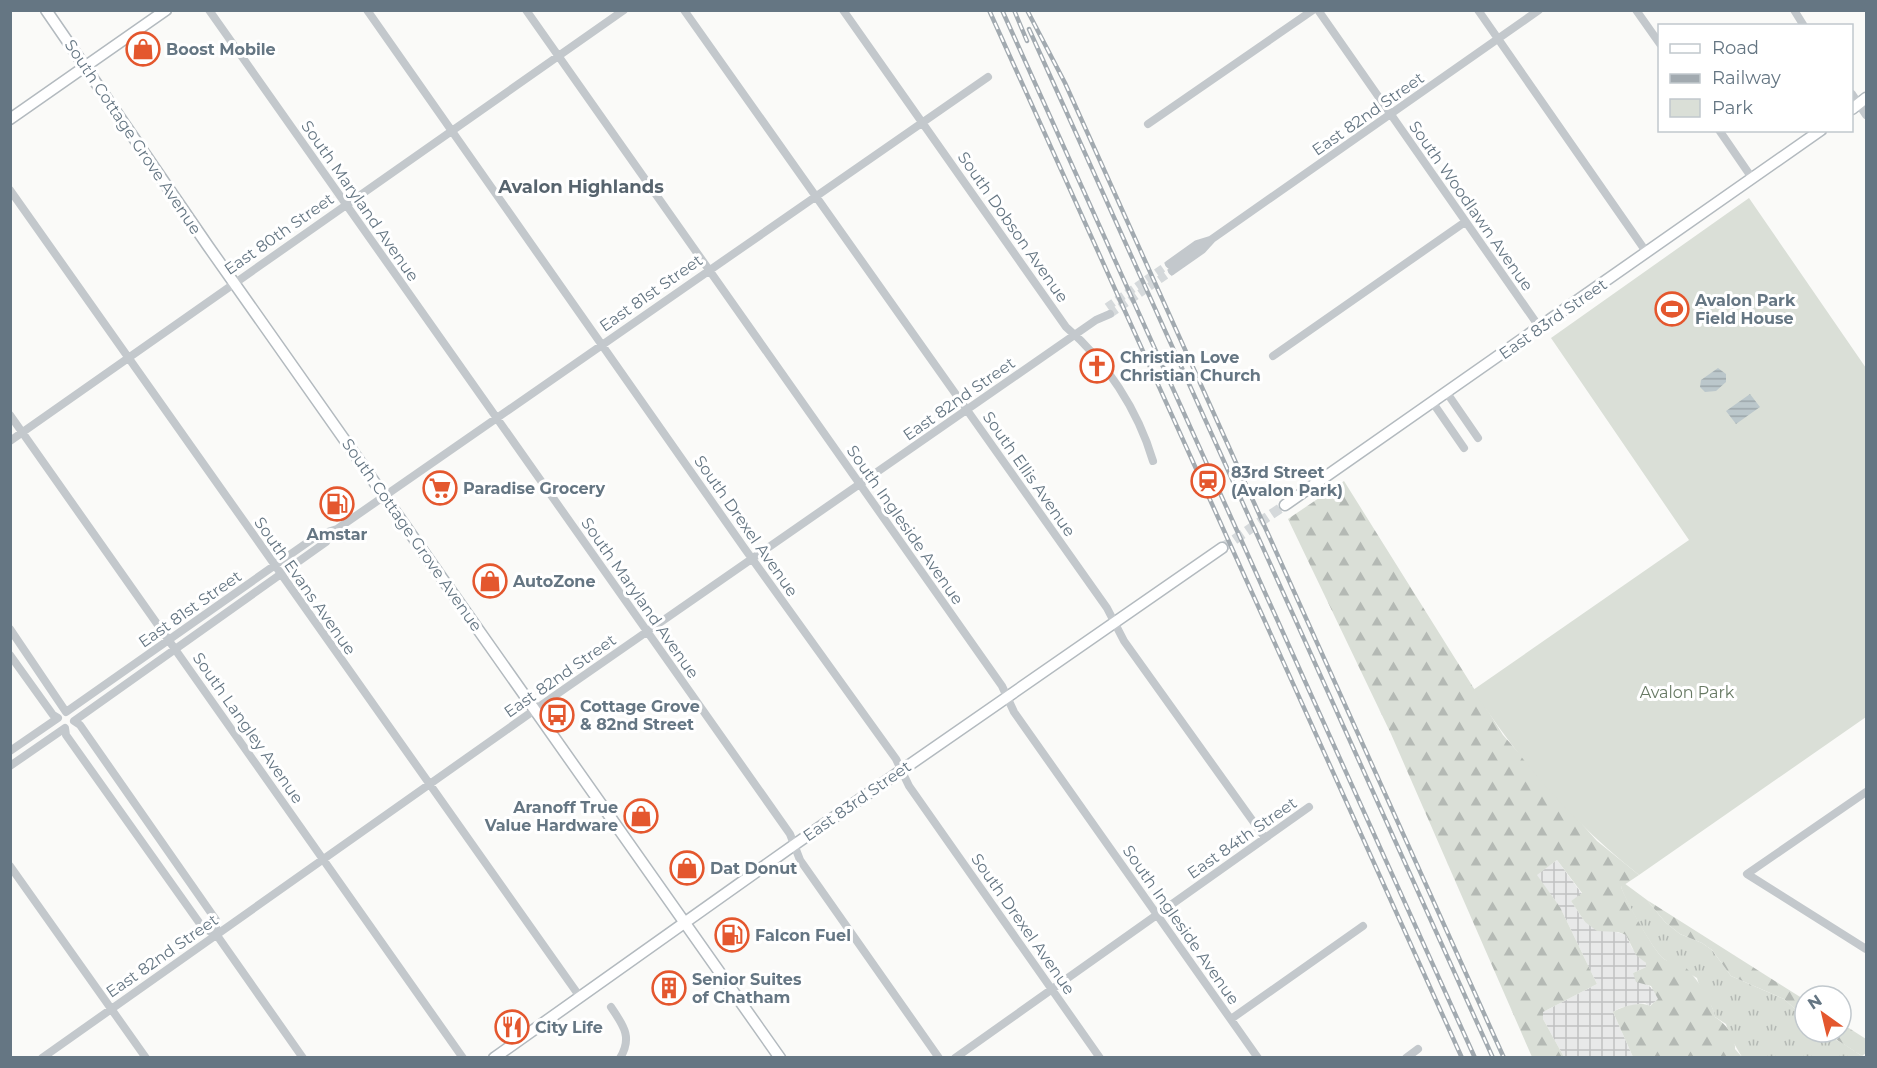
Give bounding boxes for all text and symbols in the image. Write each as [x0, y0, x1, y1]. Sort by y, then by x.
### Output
legend [1658, 24, 1853, 132]
shop icon: Boost Mobile [125, 31, 161, 67]
street label: South Cottage Grove Avenue [61, 36, 205, 238]
text: Road [1712, 37, 1759, 59]
place label: Boost Mobile [166, 40, 276, 59]
text: Railway [1712, 67, 1781, 89]
street label: East 82nd Street [1308, 68, 1428, 160]
text: Park [1712, 97, 1753, 119]
street label: South Maryland Avenue [297, 117, 423, 285]
street label: South Woodlawn Avenue [1405, 117, 1537, 295]
street label: South Dobson Avenue [954, 148, 1072, 306]
district label: Avalon Highlands [497, 176, 664, 198]
street label: East 80th Street [221, 189, 338, 279]
street label: East 81st Street [596, 250, 707, 336]
street label: East 83rd Street [1495, 274, 1611, 363]
sports icon: Avalon Park Field House [1654, 291, 1690, 327]
place label: Avalon Park Field House [1694, 291, 1796, 328]
church icon: Christian Love Christian Church [1079, 348, 1115, 384]
place label: Christian Love Christian Church [1120, 348, 1261, 385]
street label: East 82nd Street [899, 353, 1019, 445]
street label: South Ellis Avenue [979, 408, 1079, 540]
street label: South Cottage Grove Avenue [338, 435, 486, 635]
street label: South Ingleside Avenue [843, 442, 967, 608]
street label: South Drexel Avenue [690, 452, 802, 600]
station icon: 83rd Street (Avalon Park) [1190, 463, 1226, 499]
place label: 83rd Street (Avalon Park) [1231, 463, 1343, 500]
supermarket icon: Paradise Grocery [422, 470, 458, 506]
place label: Paradise Grocery [463, 479, 605, 498]
fuel station icon: Amstar [319, 486, 355, 522]
street label: South Evans Avenue [250, 514, 360, 658]
street label: South Maryland Avenue [577, 514, 703, 682]
place label: Amstar [306, 525, 368, 544]
shop icon: AutoZone [472, 563, 508, 599]
street label: East 81st Street [135, 566, 246, 652]
place label: AutoZone [512, 572, 596, 591]
street label: East 82nd Street [500, 630, 620, 722]
street label: South Langley Avenue [189, 649, 307, 807]
park label: Avalon Park [1640, 683, 1735, 702]
bus stop icon: Cottage Grove & 82nd Street [539, 697, 575, 733]
place label: Cottage Grove & 82nd Street [580, 697, 700, 734]
street label: East 83rd Street [799, 756, 915, 845]
street label: East 84th Street [1184, 793, 1301, 883]
place label: Aranoff True Value Hardware [484, 798, 618, 835]
shop icon: Aranoff True Value Hardware [623, 798, 659, 834]
street label: South Ingleside Avenue [1119, 842, 1243, 1008]
shop icon: Dat Donut [669, 850, 705, 886]
street label: South Drexel Avenue [967, 850, 1079, 998]
place label: Dat Donut [710, 859, 797, 878]
street label: East 82nd Street [102, 910, 222, 1002]
fuel station icon: Falcon Fuel [714, 917, 750, 953]
place label: Falcon Fuel [755, 926, 851, 945]
building icon: Senior Suites of Chatham [651, 970, 687, 1006]
place label: Senior Suites of Chatham [692, 970, 802, 1007]
north arrow [1793, 984, 1853, 1044]
text: N [1804, 990, 1826, 1013]
restaurant icon: City Life [494, 1009, 530, 1045]
place label: City Life [535, 1018, 603, 1037]

